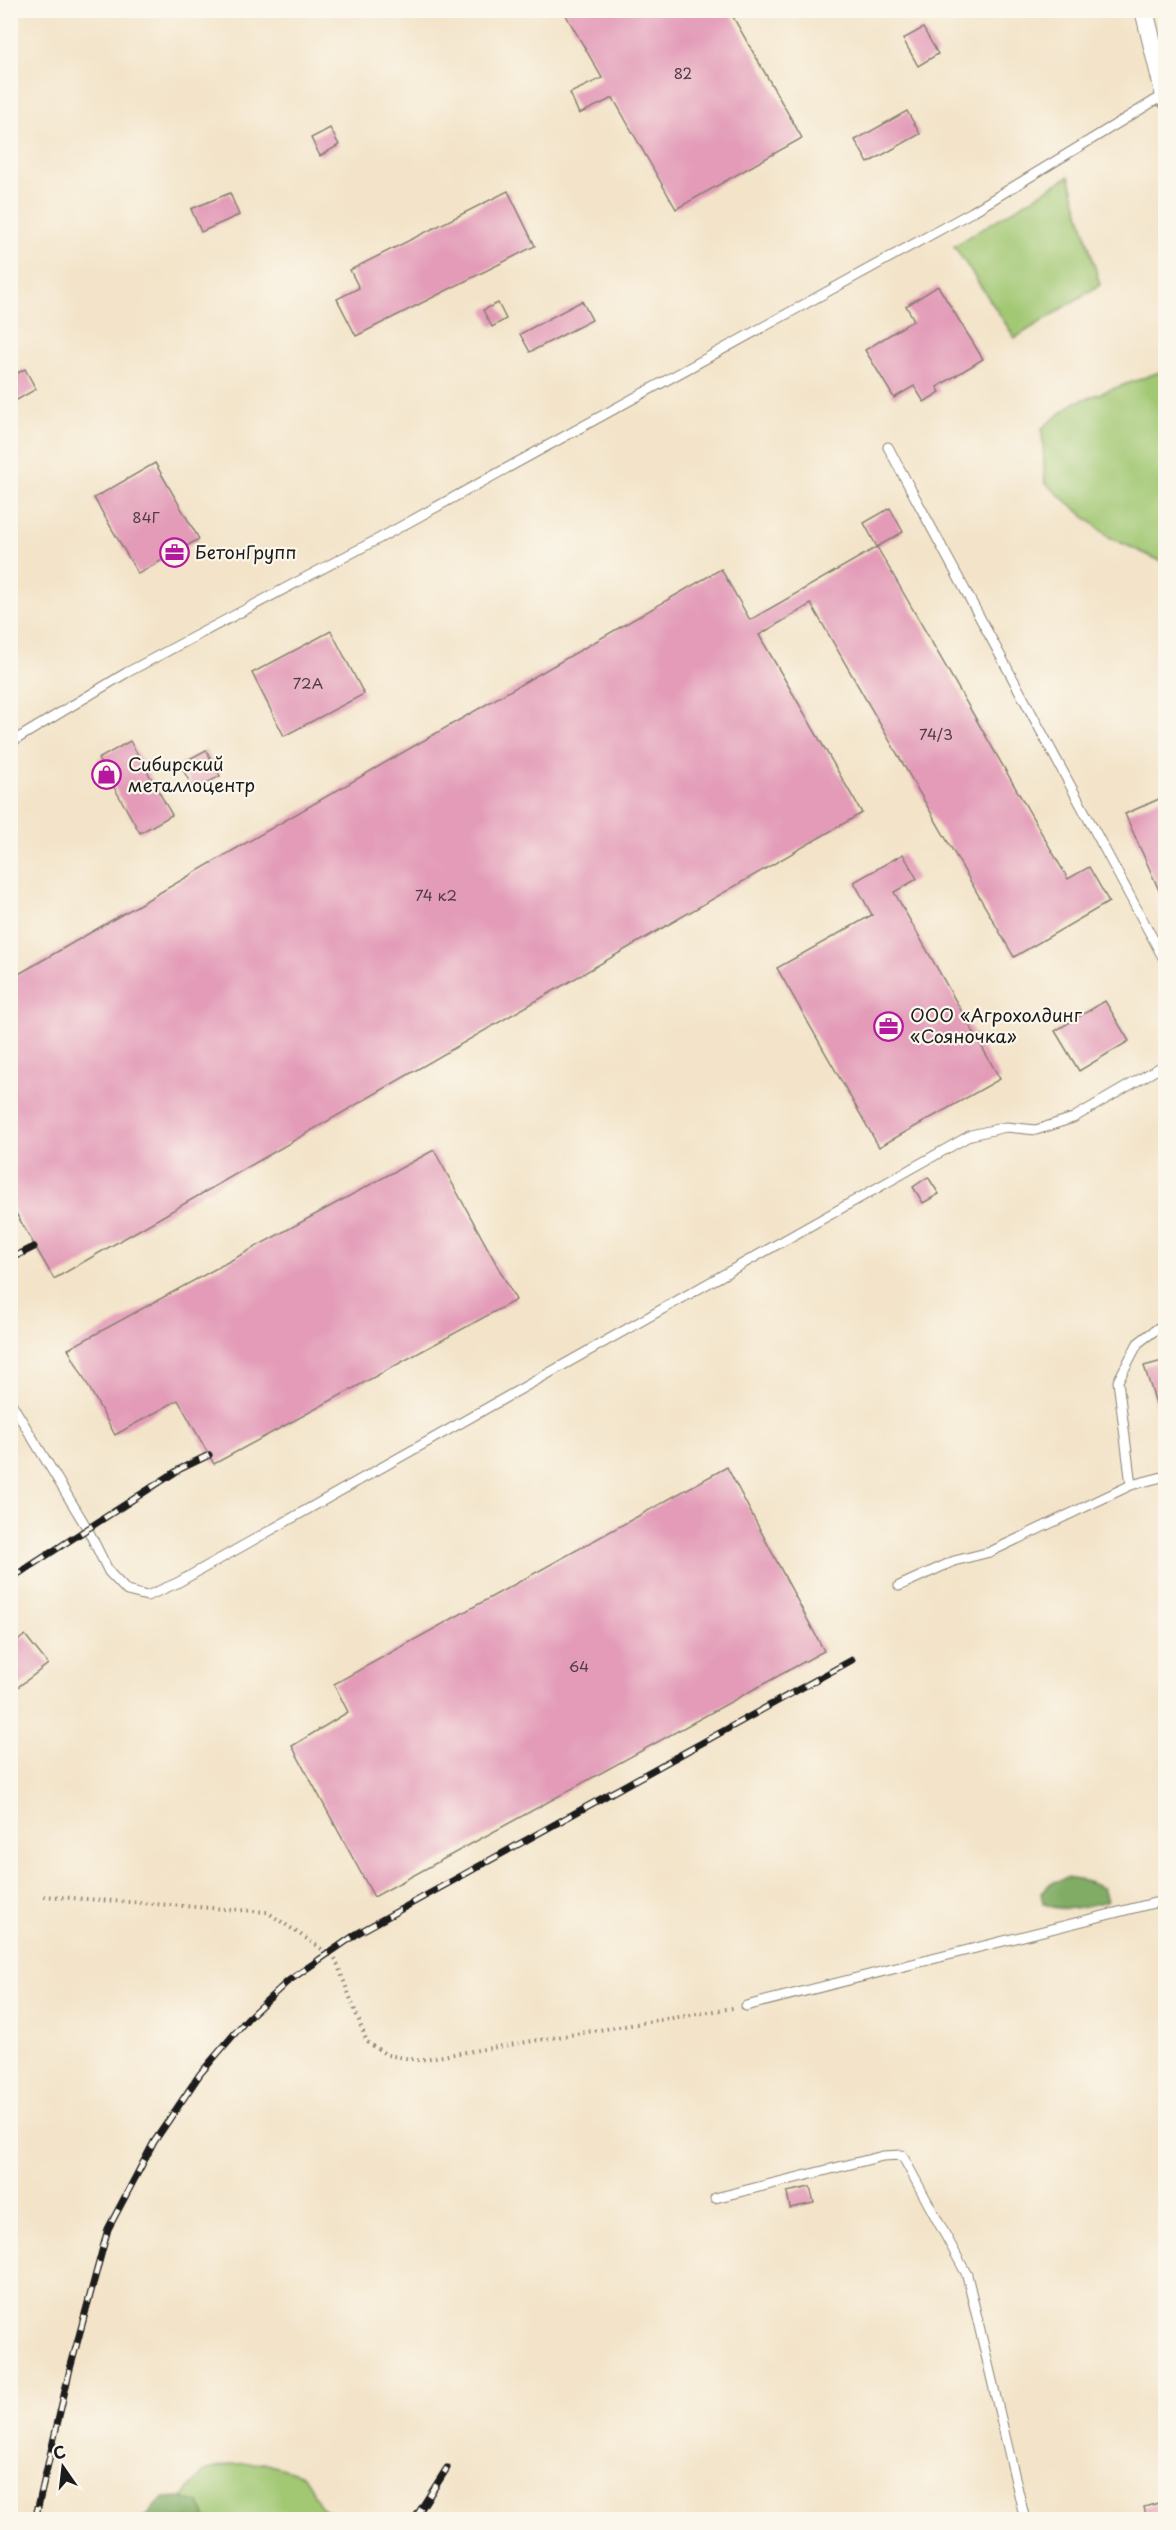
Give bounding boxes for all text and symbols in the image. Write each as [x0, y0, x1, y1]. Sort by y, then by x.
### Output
house number: 82 [674, 61, 692, 84]
house number: 84Г [132, 505, 161, 528]
office icon: БетонГрупп [158, 537, 190, 569]
place label: БетонГрупп [195, 538, 297, 565]
house number: 72А [293, 671, 323, 694]
house number: 74/3 [919, 722, 953, 745]
place label: Сибирский металлоцентр [128, 750, 255, 798]
shop icon: Сибирский металлоцентр [91, 759, 123, 791]
house number: 74 к2 [415, 883, 457, 906]
place label: ООО «Агрохолдинг «Сояночка» [910, 1001, 1083, 1049]
office icon: ООО «Агрохолдинг «Сояночка» [873, 1010, 905, 1042]
house number: 64 [569, 1654, 589, 1677]
north arrow [33, 2437, 93, 2497]
text: С [50, 2438, 68, 2465]

